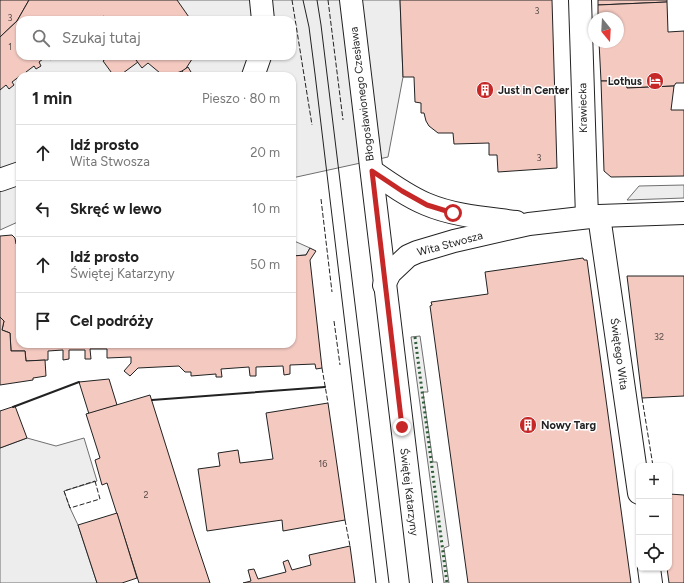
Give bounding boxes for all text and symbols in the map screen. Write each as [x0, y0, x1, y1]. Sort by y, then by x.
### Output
house number: 3 [535, 5, 540, 16]
house number: 3 [8, 12, 13, 23]
north arrow [588, 12, 624, 48]
search box [16, 16, 296, 60]
street label: Błogosławionego Czesława [347, 26, 377, 162]
icon: search [30, 27, 52, 49]
text: Szukaj tutaj [62, 29, 141, 47]
house number: 1 [8, 41, 12, 52]
hotel icon: Lothus [645, 71, 665, 91]
place label: Lothus [608, 75, 642, 88]
building icon: Just in Center [475, 80, 495, 100]
street label: Krawiecka [576, 83, 590, 133]
place label: Just in Center [498, 84, 570, 97]
text: 1 min [32, 88, 72, 108]
text: Pieszo · 80 m [202, 91, 280, 106]
text: Idź prosto [70, 136, 139, 154]
icon: ahead [32, 142, 54, 164]
text: 20 m [250, 145, 280, 160]
house number: 3 [537, 152, 542, 163]
text: Wita Stwosza [70, 154, 150, 169]
icon: left [32, 198, 54, 220]
text: Skręć w lewo [70, 200, 162, 218]
text: 10 m [252, 201, 280, 216]
route start [444, 204, 462, 222]
street label: Wita Stwosza [416, 229, 484, 259]
text: Idź prosto [70, 248, 139, 266]
icon: ahead [32, 254, 54, 276]
text: 50 m [250, 257, 280, 272]
text: Świętej Katarzyny [70, 266, 175, 281]
icon: arrive [32, 310, 54, 332]
text: Cel podróży [70, 312, 153, 330]
street label: Świętego Wita [608, 317, 631, 391]
house number: 32 [654, 331, 664, 342]
building icon: Nowy Targ [518, 415, 538, 435]
route end [393, 418, 411, 436]
place label: Nowy Targ [541, 419, 596, 432]
street label: Świętej Katarzyny [397, 447, 422, 537]
house number: 16 [319, 458, 327, 469]
map controls [636, 463, 672, 571]
button: + [636, 463, 672, 499]
house number: 2 [143, 489, 149, 500]
button: − [636, 499, 672, 535]
button: locate [636, 535, 672, 571]

